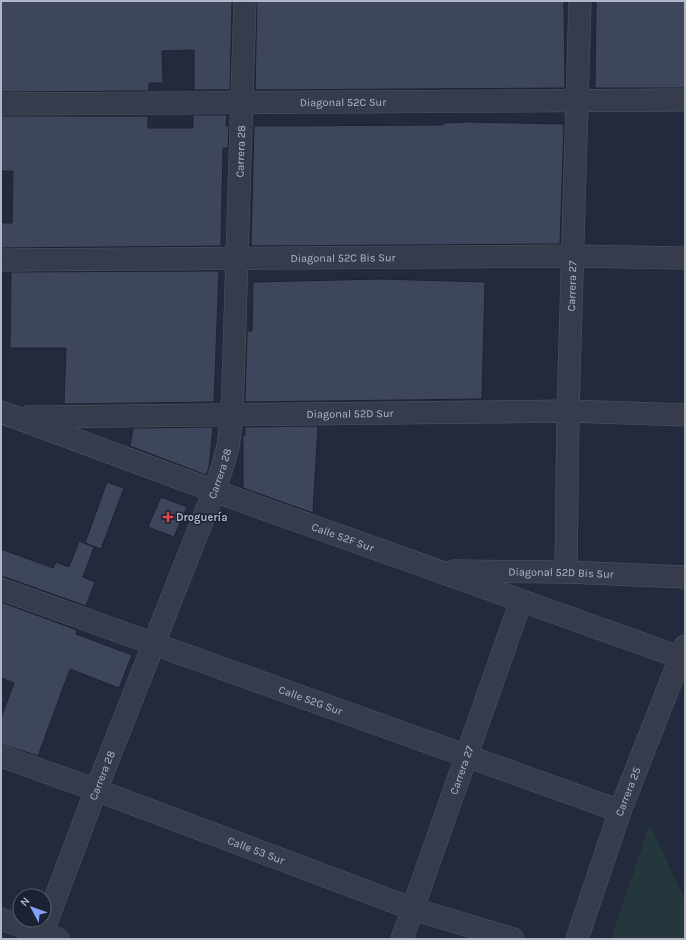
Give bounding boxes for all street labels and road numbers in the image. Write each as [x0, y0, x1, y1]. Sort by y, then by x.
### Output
street label: Diagonal 52C Sur [300, 96, 386, 109]
street label: Carrera 28 [233, 125, 248, 178]
street label: Diagonal 52C Bis Sur [290, 251, 396, 265]
street label: Carrera 27 [565, 261, 579, 312]
street label: Diagonal 52D Sur [306, 407, 394, 421]
street label: Carrera 28 [206, 447, 234, 501]
street label: Calle 52F Sur [310, 520, 376, 555]
street label: Diagonal 52D Bis Sur [508, 565, 614, 581]
street label: Calle 52G Sur [277, 683, 344, 718]
street label: Carrera 27 [447, 744, 476, 796]
street label: Carrera 28 [87, 749, 118, 802]
street label: Carrera 25 [613, 765, 644, 818]
street label: Calle 53 Sur [226, 834, 286, 867]

